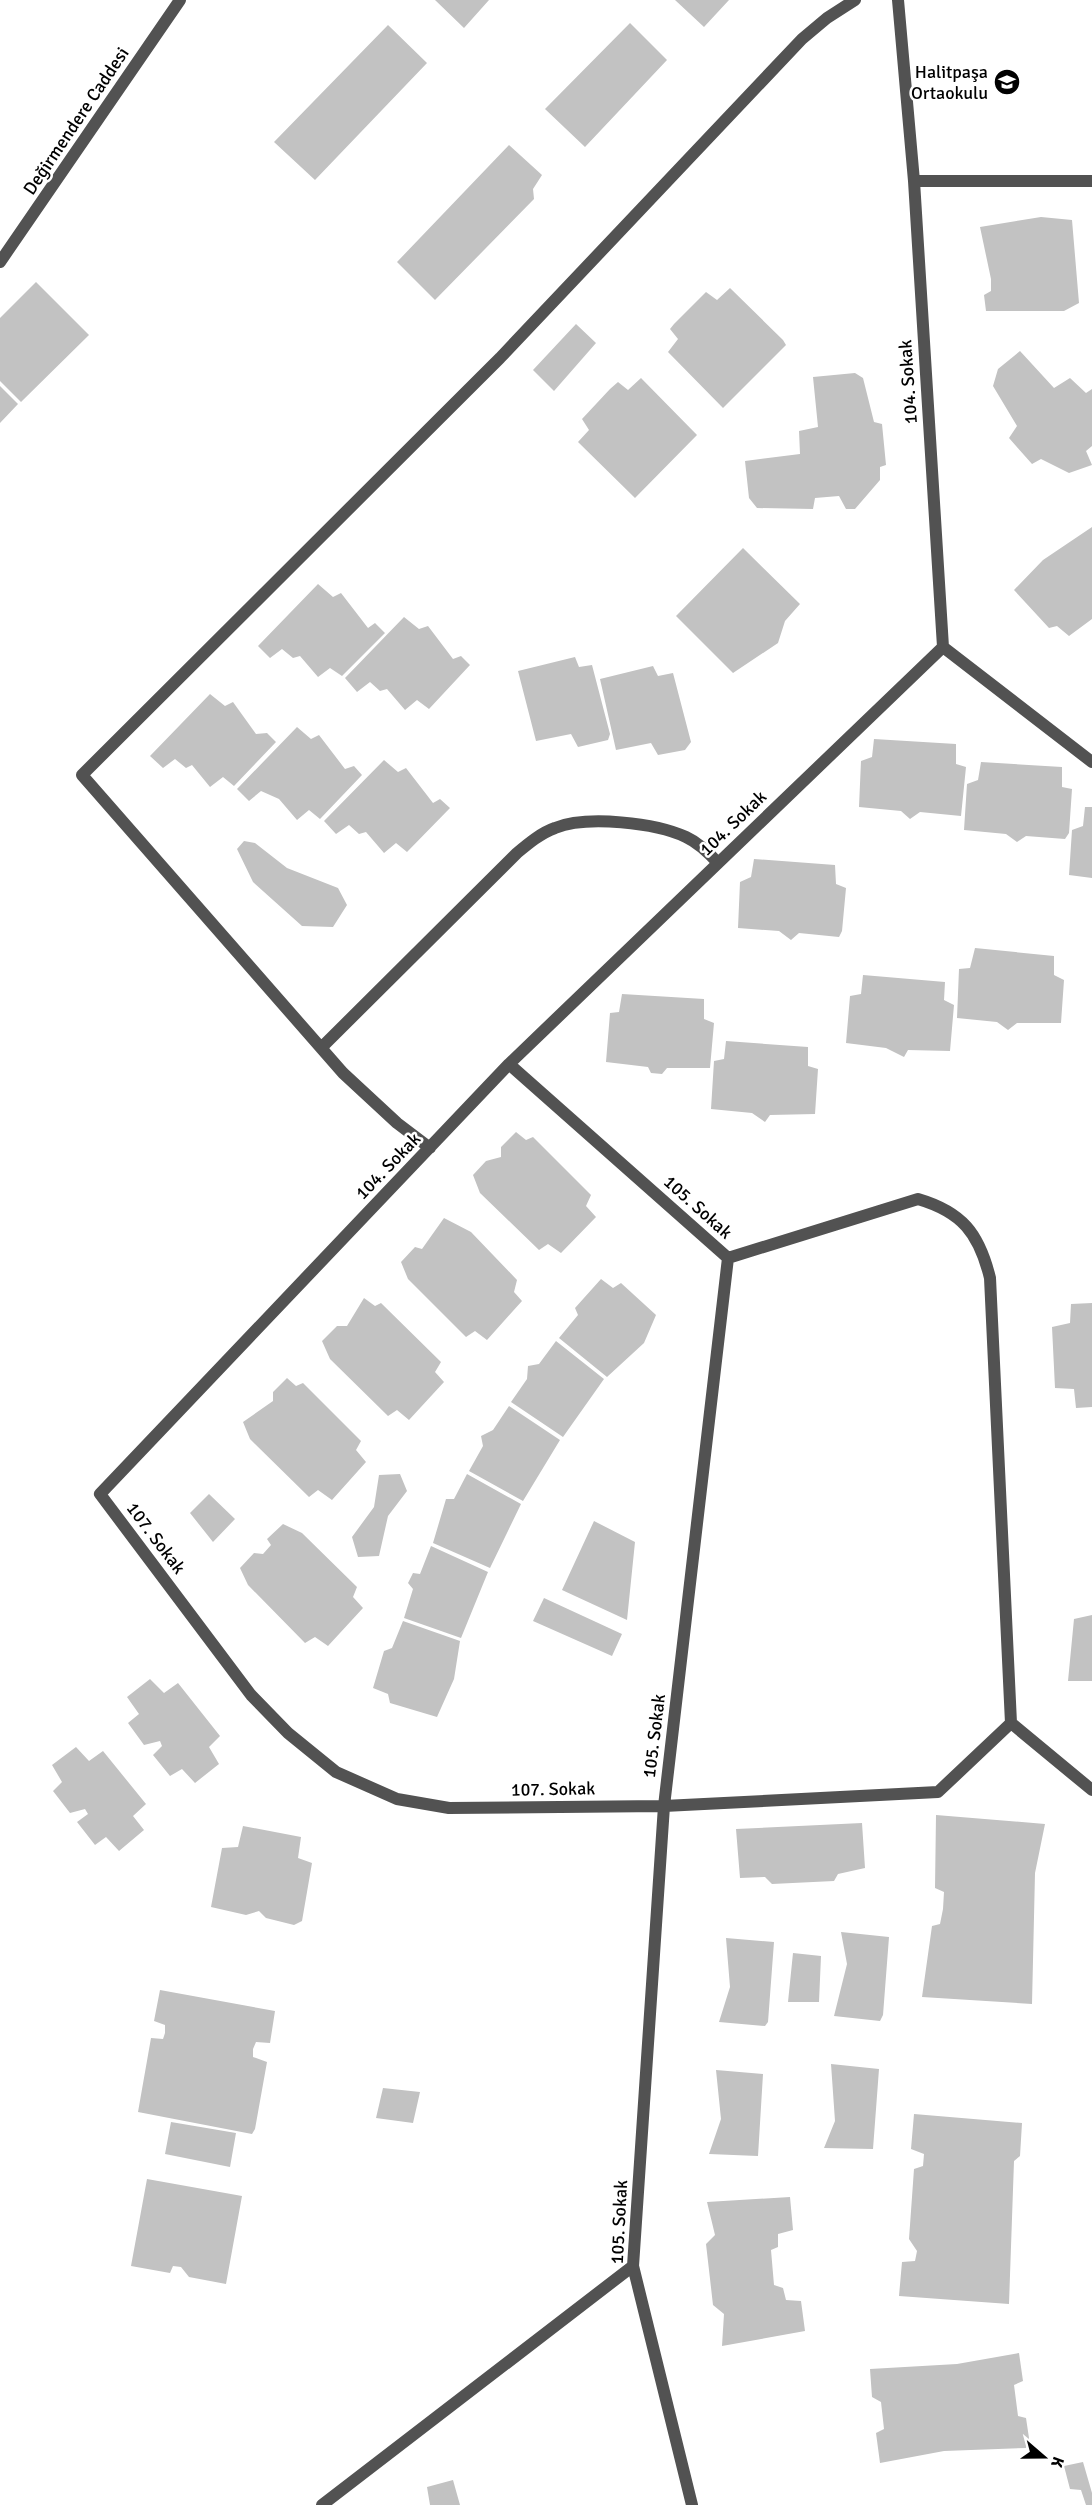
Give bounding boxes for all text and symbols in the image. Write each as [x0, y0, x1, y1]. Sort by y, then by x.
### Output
street label: Değirmendere Caddesi [18, 43, 134, 199]
place label: Halitpaşa Ortaokulu [911, 61, 988, 104]
school or university icon: Halitpaşa Ortaokulu [992, 67, 1022, 97]
street label: 104. Sokak [894, 339, 922, 425]
street label: 104. Sokak [695, 786, 771, 860]
street label: 104. Sokak [351, 1128, 425, 1204]
street label: 105. Sokak [659, 1171, 737, 1243]
street label: 107. Sokak [122, 1498, 190, 1578]
street label: 105. Sokak [638, 1693, 670, 1779]
street label: 107. Sokak [511, 1777, 595, 1801]
street label: 105. Sokak [606, 2179, 632, 2265]
north arrow [1014, 2427, 1074, 2487]
text: K [1046, 2454, 1068, 2470]

